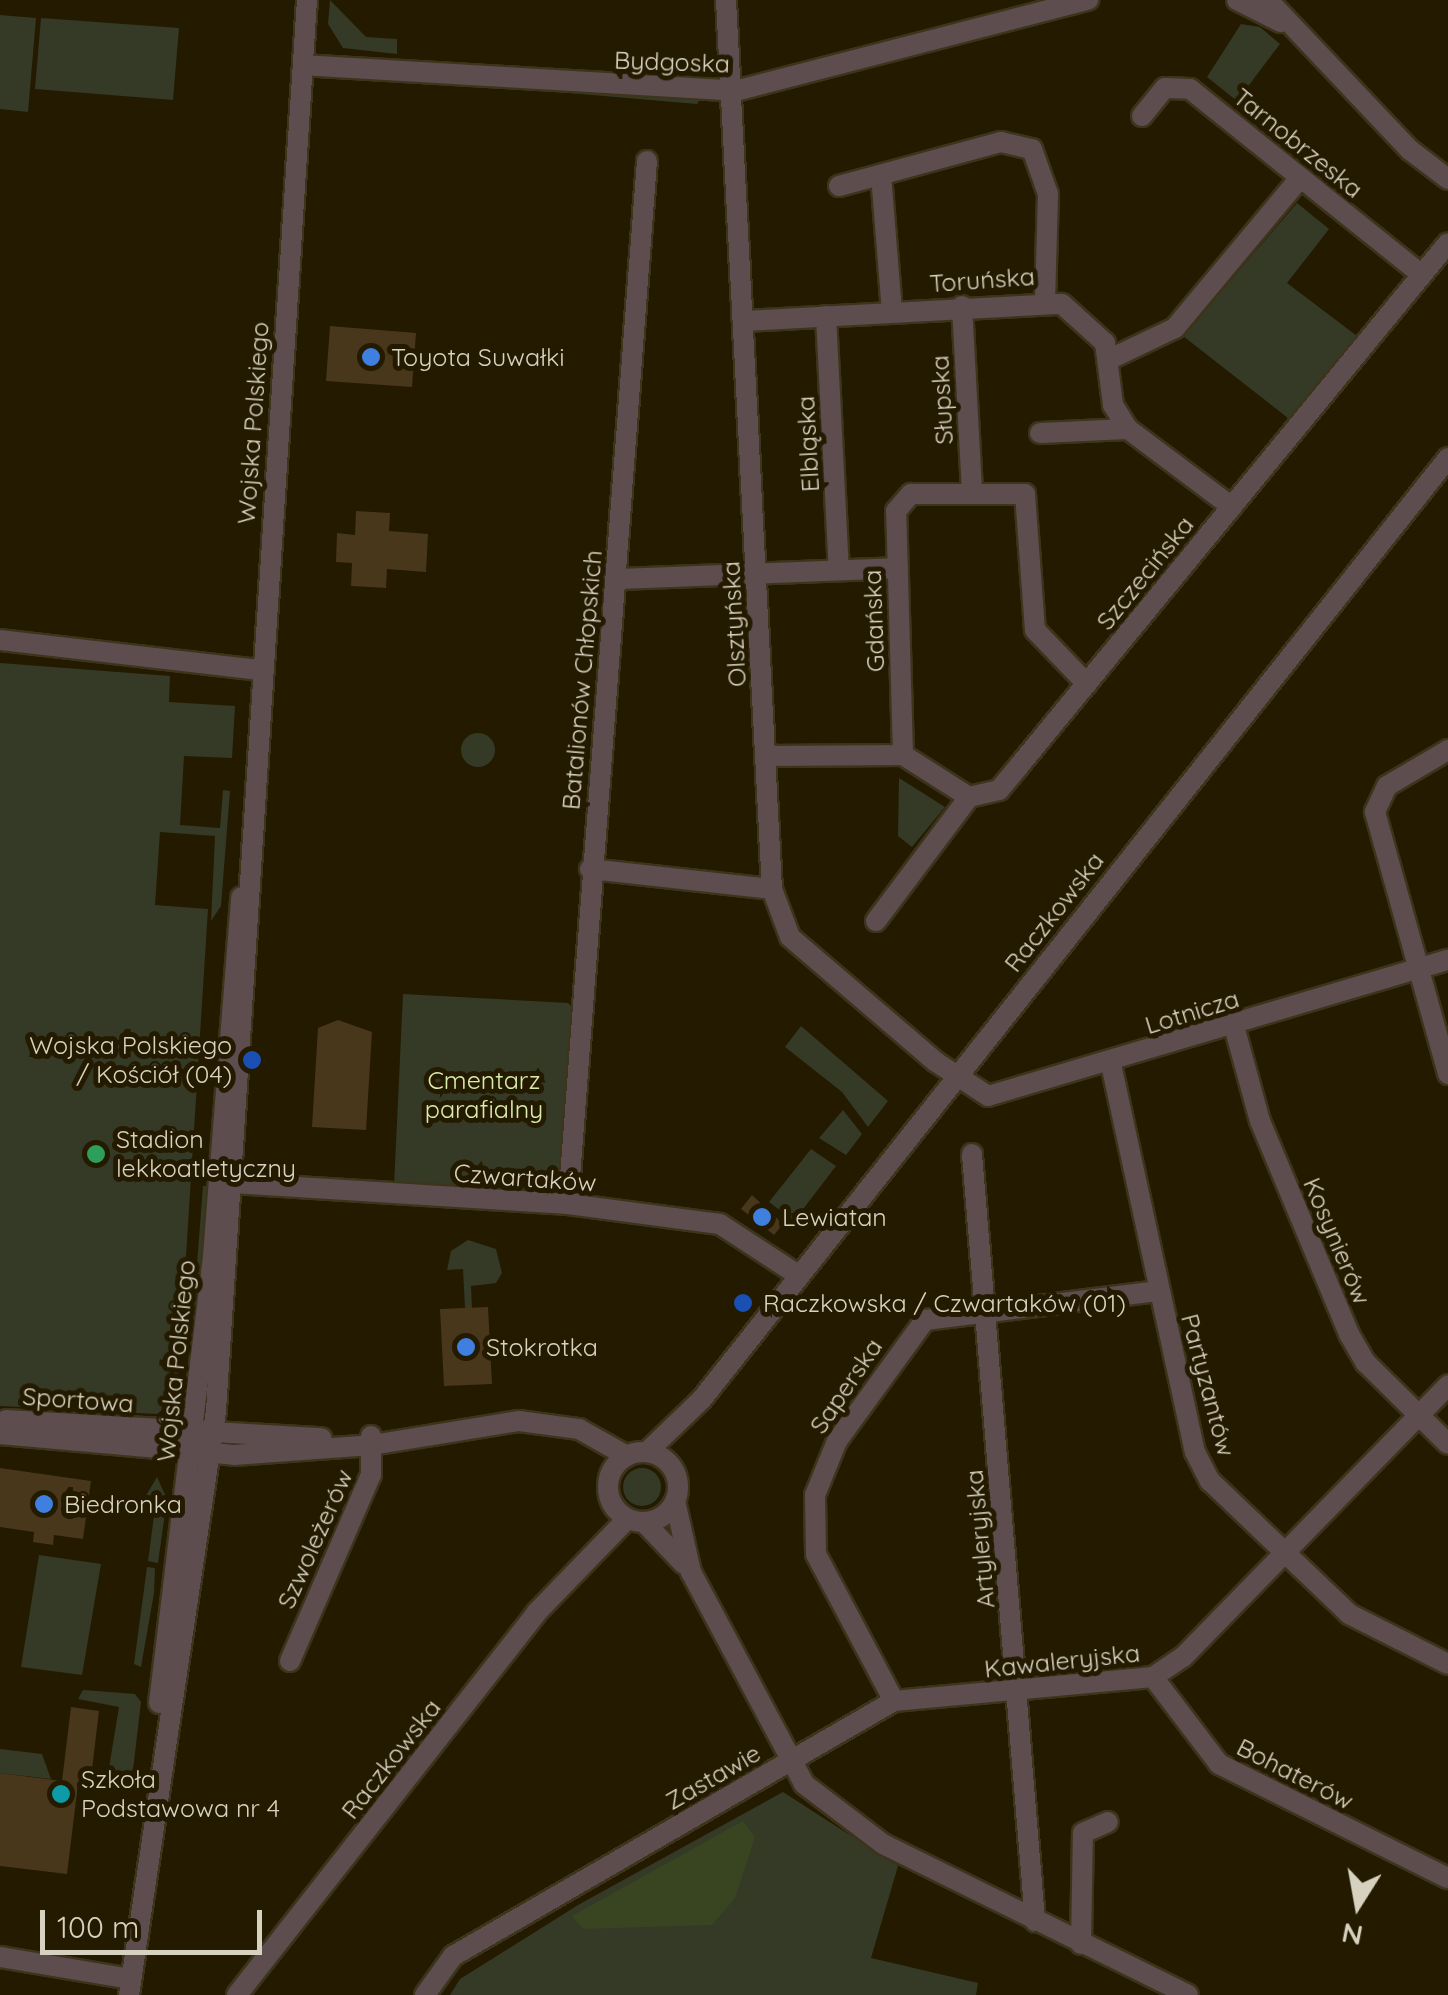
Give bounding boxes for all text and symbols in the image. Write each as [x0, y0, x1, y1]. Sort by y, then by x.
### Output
street label: Bydgoska [614, 45, 730, 79]
street label: Tarnobrzeska [1227, 82, 1369, 204]
street label: Toruńska [928, 261, 1036, 299]
street label: Wojska Polskiego [231, 321, 275, 525]
place label: Toyota Suwałki [391, 342, 565, 372]
marker: Toyota Suwałki [360, 346, 382, 368]
street label: Słupska [925, 355, 959, 445]
street label: Elbląska [791, 395, 825, 493]
street label: Szczecińska [1090, 510, 1200, 636]
street label: Batalionów Chłopskich [556, 549, 608, 811]
street label: Olsztyńska [716, 560, 752, 688]
street label: Gdańska [857, 569, 891, 673]
street label: Raczkowska [998, 846, 1110, 978]
street label: Lotnicza [1141, 984, 1243, 1040]
place label: Wojska Polskiego / Kościół (04) [29, 1031, 232, 1090]
marker: Wojska Polskiego / Kościół (04) [241, 1049, 263, 1071]
park label: Cmentarz parafialny [425, 1066, 543, 1125]
place label: Stadion lekkoatletyczny [116, 1125, 296, 1184]
marker: Stadion lekkoatletyczny [85, 1143, 107, 1165]
street label: Czwartaków [453, 1158, 597, 1198]
street label: Kosynierów [1297, 1173, 1377, 1309]
place label: Lewiatan [782, 1202, 887, 1232]
marker: Lewiatan [751, 1206, 773, 1228]
street label: Wojska Polskiego [150, 1259, 202, 1463]
place label: Raczkowska / Czwartaków (01) [763, 1288, 1126, 1318]
marker: Raczkowska / Czwartaków (01) [732, 1292, 754, 1314]
street label: Partyzantów [1175, 1311, 1241, 1459]
place label: Stokrotka [486, 1332, 598, 1362]
street label: Saperska [803, 1333, 889, 1439]
marker: Stokrotka [455, 1336, 477, 1358]
street label: Sportowa [21, 1381, 135, 1419]
street label: Szwoleżerów [271, 1465, 359, 1613]
street label: Artyleryjska [959, 1469, 1001, 1609]
place label: Biedronka [64, 1489, 182, 1519]
marker: Biedronka [33, 1493, 55, 1515]
street label: Kawaleryjska [983, 1638, 1141, 1684]
street label: Raczkowska [335, 1693, 447, 1825]
street label: Bohaterów [1232, 1732, 1358, 1816]
street label: Zastawie [660, 1738, 766, 1816]
place label: Szkoła Podstawowa nr 4 [81, 1765, 280, 1824]
marker: Szkoła Podstawowa nr 4 [50, 1783, 72, 1805]
north arrow [1308, 1855, 1408, 1955]
scale bar [45, 1890, 268, 1952]
text: 100 m [57, 1908, 139, 1946]
text: N [1339, 1916, 1366, 1954]

